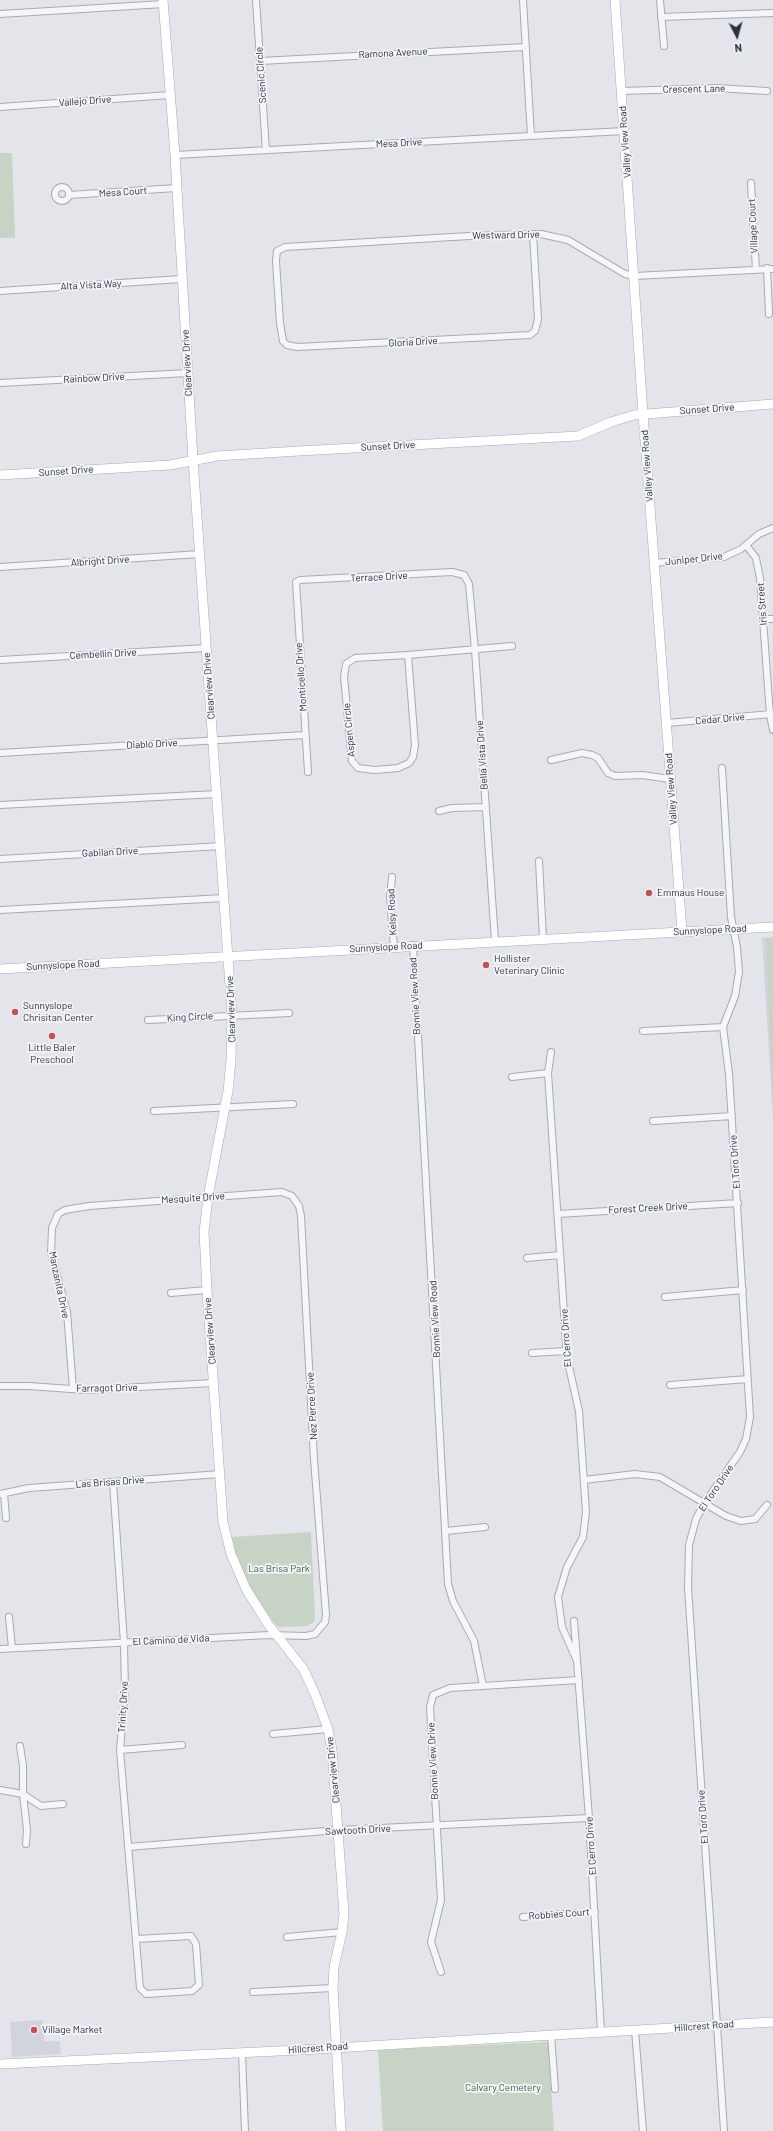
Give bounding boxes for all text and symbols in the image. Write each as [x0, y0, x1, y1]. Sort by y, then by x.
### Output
north arrow [717, 16, 757, 56]
text: N [734, 42, 743, 55]
street label: Ramona Avenue [358, 45, 428, 61]
street label: Scenic Circle [253, 46, 269, 104]
street label: Crescent Lane [663, 82, 725, 96]
street label: Vallejo Drive [58, 93, 112, 109]
street label: Valley View Road [617, 106, 633, 178]
street label: Mesa Drive [375, 136, 423, 150]
street label: Mesa Court [98, 184, 148, 200]
street label: Village Court [746, 198, 760, 254]
street label: Westward Drive [472, 228, 540, 242]
street label: Alta Vista Way [60, 277, 122, 293]
street label: Clearview Drive [179, 329, 195, 397]
street label: Gloria Drive [388, 335, 438, 349]
street label: Rainbow Drive [63, 370, 125, 386]
street label: Sunset Drive [679, 401, 735, 417]
street label: Valley View Road [639, 430, 655, 502]
street label: Sunset Drive [360, 439, 416, 453]
street label: Sunset Drive [38, 463, 94, 479]
street label: Juniper Drive [665, 550, 723, 568]
street label: Albright Drive [70, 553, 130, 569]
street label: Terrace Drive [350, 570, 408, 584]
street label: Iris Street [755, 582, 769, 626]
street label: Monticello Drive [293, 642, 309, 712]
street label: Cembellin Drive [69, 646, 137, 662]
street label: Clearview Drive [201, 652, 217, 720]
street label: Aspen Circle [341, 703, 357, 757]
street label: Cedar Drive [695, 711, 745, 727]
street label: Bella Vista Drive [474, 720, 490, 790]
street label: Diablo Drive [126, 737, 178, 751]
street label: Valley View Road [663, 753, 679, 825]
street label: Gabilan Drive [82, 845, 138, 859]
place label: Emmaus House [657, 887, 724, 899]
street label: Kelsy Road [385, 888, 399, 936]
marker: Emmaus House [644, 888, 654, 898]
street label: Sunnyslope Road [673, 922, 747, 938]
street label: Sunnyslope Road [349, 939, 423, 955]
place label: Hollister Veterinary Clinic [494, 953, 565, 976]
street label: Sunnyslope Road [26, 957, 100, 973]
street label: Bonnie View Road [407, 957, 423, 1035]
marker: Hollister Veterinary Clinic [481, 960, 491, 970]
street label: Clearview Drive [224, 975, 238, 1043]
place label: Sunnyslope Chrisitan Center [23, 1000, 93, 1024]
marker: Sunnyslope Chrisitan Center [10, 1007, 20, 1017]
street label: King Circle [166, 1010, 214, 1024]
marker: Little Baler Preschool [47, 1031, 57, 1041]
place label: Little Baler Preschool [28, 1042, 76, 1066]
street label: El Toro Drive [727, 1135, 743, 1189]
street label: Mesquite Drive [161, 1190, 225, 1206]
street label: Forest Creek Drive [608, 1200, 688, 1216]
street label: Manzanita Drive [46, 1250, 72, 1320]
street label: Bonnie View Road [427, 1280, 443, 1358]
street label: Clearview Drive [202, 1297, 218, 1365]
street label: El Cerro Drive [558, 1308, 574, 1368]
street label: Nez Perce Drive [304, 1372, 320, 1440]
street label: Farragot Drive [76, 1381, 138, 1395]
street label: El Toro Drive [696, 1462, 736, 1514]
street label: Las Brisas Drive [75, 1474, 145, 1490]
park label: Las Brisa Park [248, 1563, 310, 1575]
street label: El Camino de Vida [132, 1632, 210, 1648]
street label: Trinity Drive [116, 1681, 130, 1733]
street label: Bonnie View Drive [425, 1722, 441, 1800]
street label: Clearview Drive [324, 1736, 342, 1804]
street label: El Toro Drive [695, 1790, 711, 1844]
street label: El Cerro Drive [583, 1816, 599, 1876]
street label: Sawtooth Drive [325, 1822, 391, 1838]
street label: Robbies Court [528, 1906, 590, 1922]
street label: Hillcrest Road [674, 2018, 734, 2034]
place label: Village Market [42, 2024, 102, 2036]
marker: Village Market [29, 2025, 39, 2035]
street label: Hillcrest Road [288, 2040, 348, 2056]
park label: Calvary Cemetery [465, 2082, 541, 2094]

